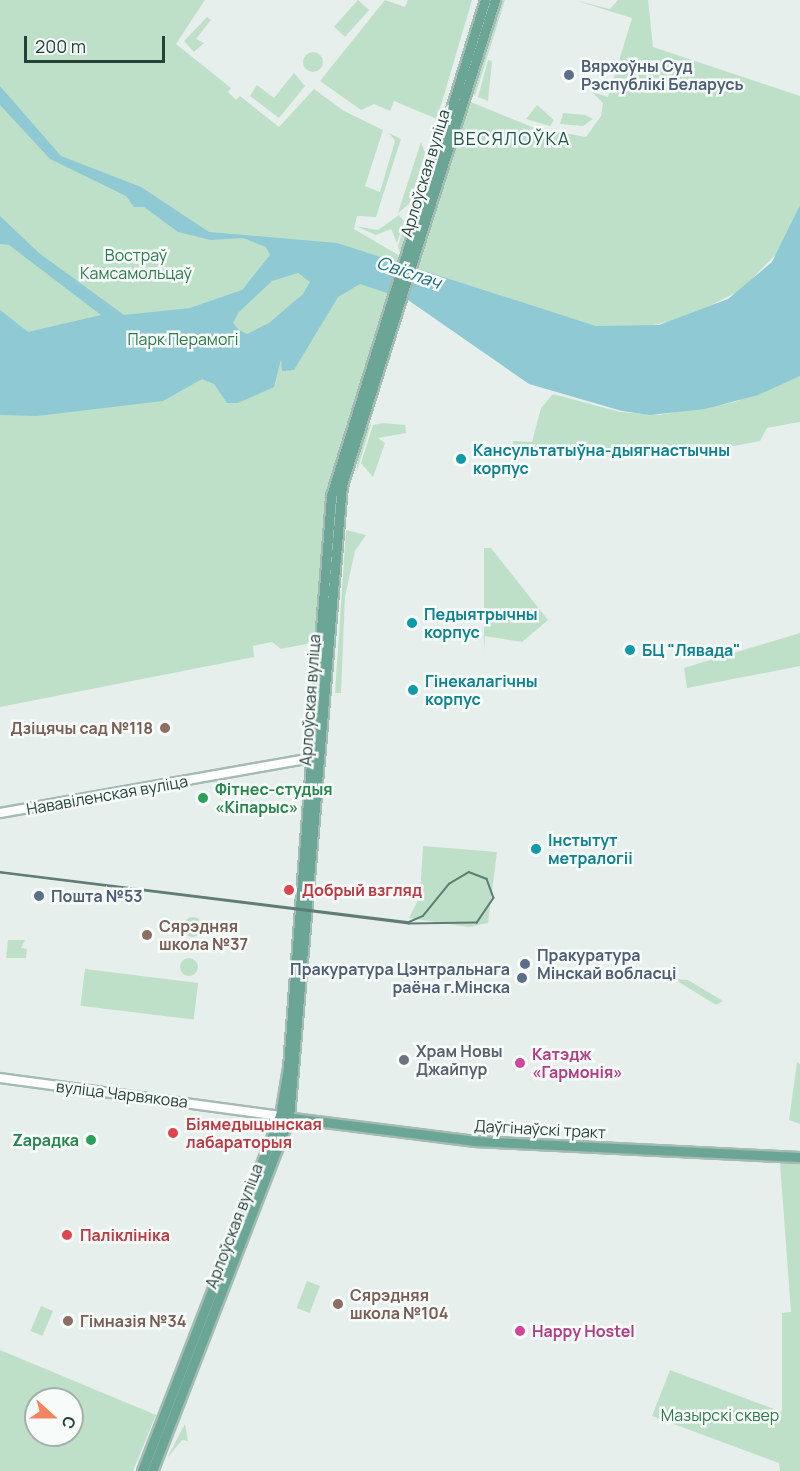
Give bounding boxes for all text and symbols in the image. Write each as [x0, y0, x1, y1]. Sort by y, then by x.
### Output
scale bar [27, 24, 168, 62]
text: 200 m [35, 34, 86, 58]
place label: Вярхоўны Суд Рэспублікі Беларусь [581, 56, 744, 94]
marker: Вярхоўны Суд Рэспублікі Беларусь [562, 68, 576, 82]
street label: Арлоўская вуліца [396, 107, 454, 239]
district label: ВЕСЯЛОЎКА [453, 127, 571, 149]
park label: Востраў Камсамольцаў [80, 245, 192, 283]
water label: Свіслач [374, 251, 444, 293]
park label: Парк Перамогі [127, 329, 239, 349]
place label: Кансультатыўна-дыягнастычны корпус [473, 440, 730, 478]
marker: Кансультатыўна-дыягнастычны корпус [454, 452, 468, 466]
place label: Педыятрычны корпус [424, 604, 538, 642]
marker: Педыятрычны корпус [405, 616, 419, 630]
street label: Арлоўская вуліца [296, 633, 324, 767]
place label: БЦ "Лявада" [642, 640, 740, 660]
marker: БЦ "Лявада" [623, 643, 637, 657]
place label: Гінекалагічны корпус [425, 671, 538, 709]
marker: Гінекалагічны корпус [406, 683, 420, 697]
place label: Дзіцячы сад №118 [11, 718, 153, 738]
marker: Дзіцячы сад №118 [158, 721, 172, 735]
street label: Нававіленская вуліца [25, 771, 189, 819]
place label: Фітнес-студыя «Кіпарыс» [215, 779, 333, 817]
marker: Фітнес-студыя «Кіпарыс» [196, 791, 210, 805]
place label: Інстытут метралогіі [548, 830, 633, 868]
marker: Інстытут метралогіі [529, 842, 543, 856]
place label: Добрый взгляд [302, 880, 422, 900]
marker: Добрый взгляд [280, 881, 298, 899]
place label: Пошта №53 [51, 886, 143, 906]
marker: Пошта №53 [32, 889, 46, 903]
place label: Сярэдняя школа №37 [159, 916, 248, 954]
marker: Сярэдняя школа №37 [140, 928, 154, 942]
place label: Пракуратура Мінскай вобласці [537, 945, 677, 983]
marker: Пракуратура Мінскай вобласці [518, 957, 532, 971]
place label: Пракуратура Цэнтральнага раёна г.Мінска [290, 959, 510, 997]
marker: Пракуратура Цэнтральнага раёна г.Мінска [515, 971, 529, 985]
place label: Храм Новы Джайпур [416, 1041, 503, 1079]
place label: Катэдж «Гармонія» [532, 1044, 623, 1082]
marker: Храм Новы Джайпур [397, 1053, 411, 1067]
marker: Катэдж «Гармонія» [513, 1056, 527, 1070]
street label: вуліца Чарвякова [55, 1076, 189, 1112]
place label: Біямедыцынская лабараторыя [186, 1114, 322, 1152]
street label: Даўгінаўскі тракт [474, 1116, 606, 1142]
marker: Біямедыцынская лабараторыя [164, 1124, 182, 1142]
place label: Zарадка [12, 1130, 79, 1150]
marker: Zарадка [84, 1133, 98, 1147]
street label: Арлоўская вуліца [201, 1161, 267, 1291]
place label: Паліклініка [80, 1225, 170, 1245]
marker: Паліклініка [58, 1226, 76, 1244]
place label: Сярэдняя школа №104 [350, 1285, 448, 1323]
marker: Сярэдняя школа №104 [331, 1297, 345, 1311]
place label: Гімназія №34 [80, 1311, 186, 1331]
marker: Гімназія №34 [61, 1314, 75, 1328]
place label: Happy Hostel [532, 1321, 635, 1341]
marker: Happy Hostel [513, 1324, 527, 1338]
north arrow [24, 1387, 84, 1447]
park label: Мазырскі сквер [661, 1405, 779, 1425]
text: С [57, 1413, 81, 1432]

